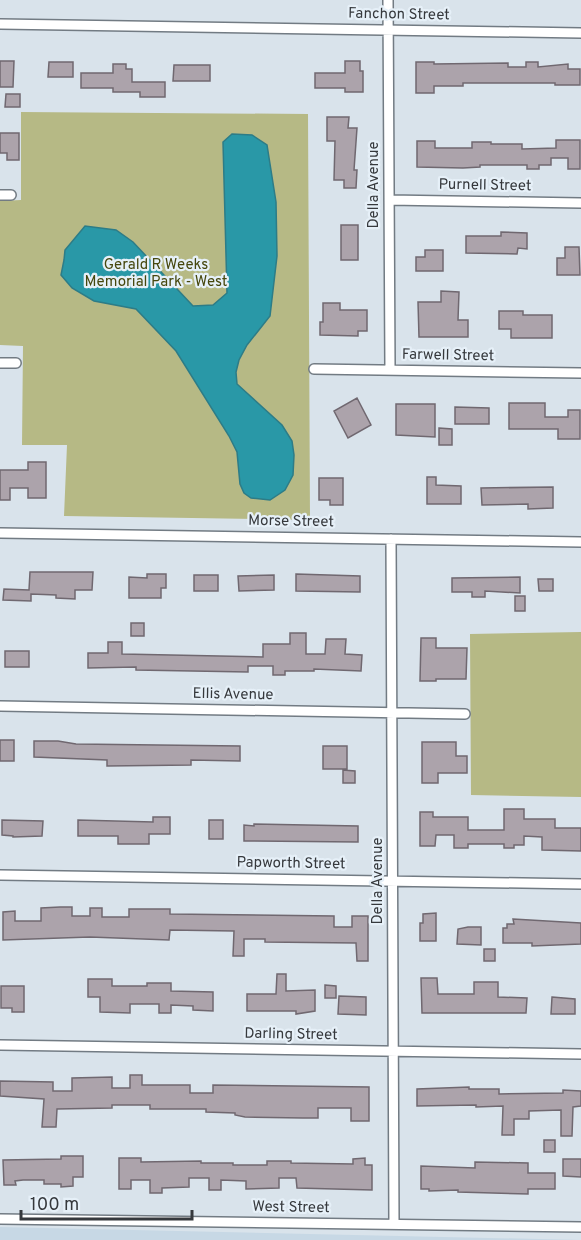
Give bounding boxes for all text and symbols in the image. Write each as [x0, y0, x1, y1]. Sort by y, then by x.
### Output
street label: Fanchon Street [348, 5, 450, 25]
street label: Della Avenue [365, 142, 384, 228]
street label: Purnell Street [438, 176, 532, 196]
park label: Gerald R Weeks Memorial Park - West [85, 256, 227, 292]
street label: Farwell Street [402, 346, 494, 366]
street label: Morse Street [248, 512, 334, 532]
street label: Ellis Avenue [192, 685, 274, 705]
street label: Della Avenue [369, 838, 388, 924]
street label: Papworth Street [236, 854, 346, 874]
street label: Darling Street [244, 1025, 338, 1045]
scale bar [21, 1183, 192, 1221]
text: 100 m [30, 1194, 79, 1217]
street label: West Street [252, 1198, 330, 1218]

